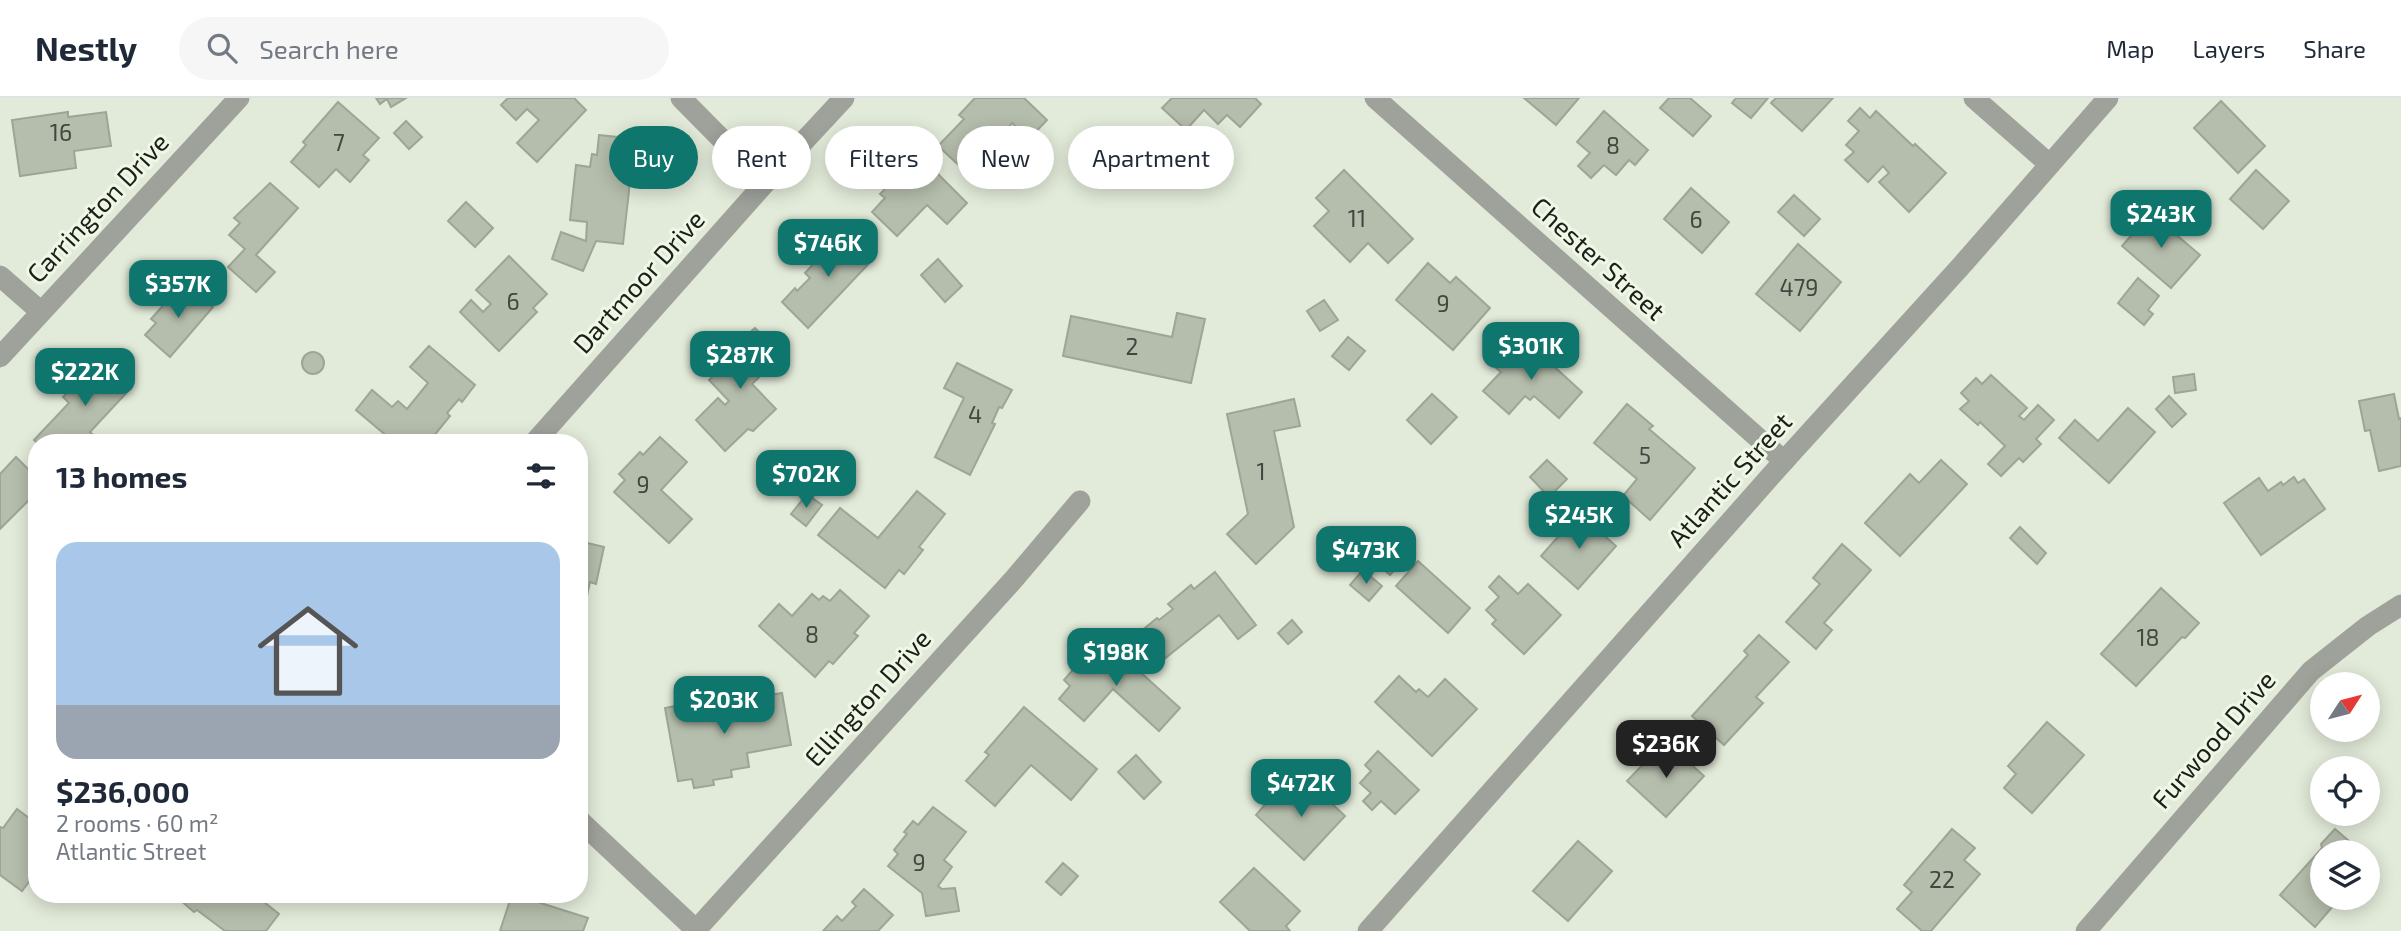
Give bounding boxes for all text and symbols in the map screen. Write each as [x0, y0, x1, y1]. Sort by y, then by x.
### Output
search box [179, 17, 669, 80]
text: Nestly [35, 28, 137, 68]
icon: search [203, 29, 241, 67]
text: Search here [259, 33, 399, 64]
text: Map [2106, 34, 2154, 63]
text: Layers [2192, 34, 2265, 63]
text: Share [2303, 34, 2366, 63]
house number: 16 [50, 118, 72, 146]
street label: Carrington Drive [20, 126, 174, 288]
chip: Buy [609, 126, 698, 189]
chip: Rent [712, 126, 811, 189]
chip: Filters [825, 126, 943, 189]
chip: New [957, 126, 1054, 189]
chip: Apartment [1068, 126, 1234, 189]
house number: 7 [333, 128, 345, 156]
house number: 8 [1606, 131, 1620, 159]
street label: Chester Street [1526, 190, 1672, 326]
pin: $243K [2112, 190, 2210, 250]
text: $243K [2127, 199, 2195, 227]
street label: Dartmoor Drive [566, 203, 710, 359]
house number: 11 [1348, 204, 1366, 232]
house number: 6 [1689, 205, 1703, 233]
pin: $746K [779, 220, 877, 279]
text: $746K [794, 228, 862, 256]
pin: $357K [129, 260, 227, 320]
text: $357K [145, 269, 211, 297]
house number: 479 [1779, 273, 1819, 301]
house number: 6 [506, 287, 520, 315]
house number: 9 [1436, 289, 1450, 317]
pin: $301K [1482, 322, 1580, 382]
pin: $287K [691, 331, 789, 391]
text: $301K [1498, 331, 1564, 359]
house number: 2 [1126, 332, 1138, 360]
text: $287K [706, 340, 774, 368]
pin: $222K [36, 348, 134, 408]
text: $222K [51, 357, 119, 385]
house number: 4 [968, 400, 982, 428]
street label: Atlantic Street [1660, 405, 1797, 553]
house number: 5 [1639, 441, 1651, 469]
pin: $702K [757, 450, 855, 510]
icon: filters [522, 457, 560, 495]
house number: 1 [1256, 457, 1266, 485]
text: 13 homes [56, 458, 187, 494]
text: $702K [772, 459, 840, 487]
house number: 9 [636, 470, 650, 498]
pin: $245K [1530, 491, 1628, 551]
text: $245K [1545, 500, 1613, 528]
pin: $473K [1317, 526, 1415, 586]
text: $473K [1332, 535, 1400, 563]
icon: home [245, 588, 371, 714]
house number: 8 [805, 620, 819, 648]
street label: Ellington Drive [797, 622, 936, 772]
house number: 18 [2136, 623, 2160, 651]
pin: $198K [1067, 628, 1165, 688]
text: $198K [1083, 637, 1149, 665]
street label: Furwood Drive [2145, 664, 2281, 814]
north arrow [2310, 672, 2380, 742]
map controls [2310, 672, 2380, 910]
pin: $203K [675, 676, 773, 736]
text: $203K [690, 685, 758, 713]
pin: $236K [1617, 720, 1715, 780]
text: $236K [1632, 729, 1700, 757]
button: locate [2310, 756, 2380, 826]
pin: $472K [1252, 760, 1350, 819]
text: $472K [1267, 768, 1335, 796]
text: $236,000 [56, 773, 190, 809]
text: 2 rooms · 60 m² [56, 809, 218, 837]
text: Atlantic Street [56, 837, 206, 865]
button: layers [2310, 840, 2380, 910]
house number: 9 [912, 848, 926, 876]
house number: 22 [1929, 865, 1955, 893]

